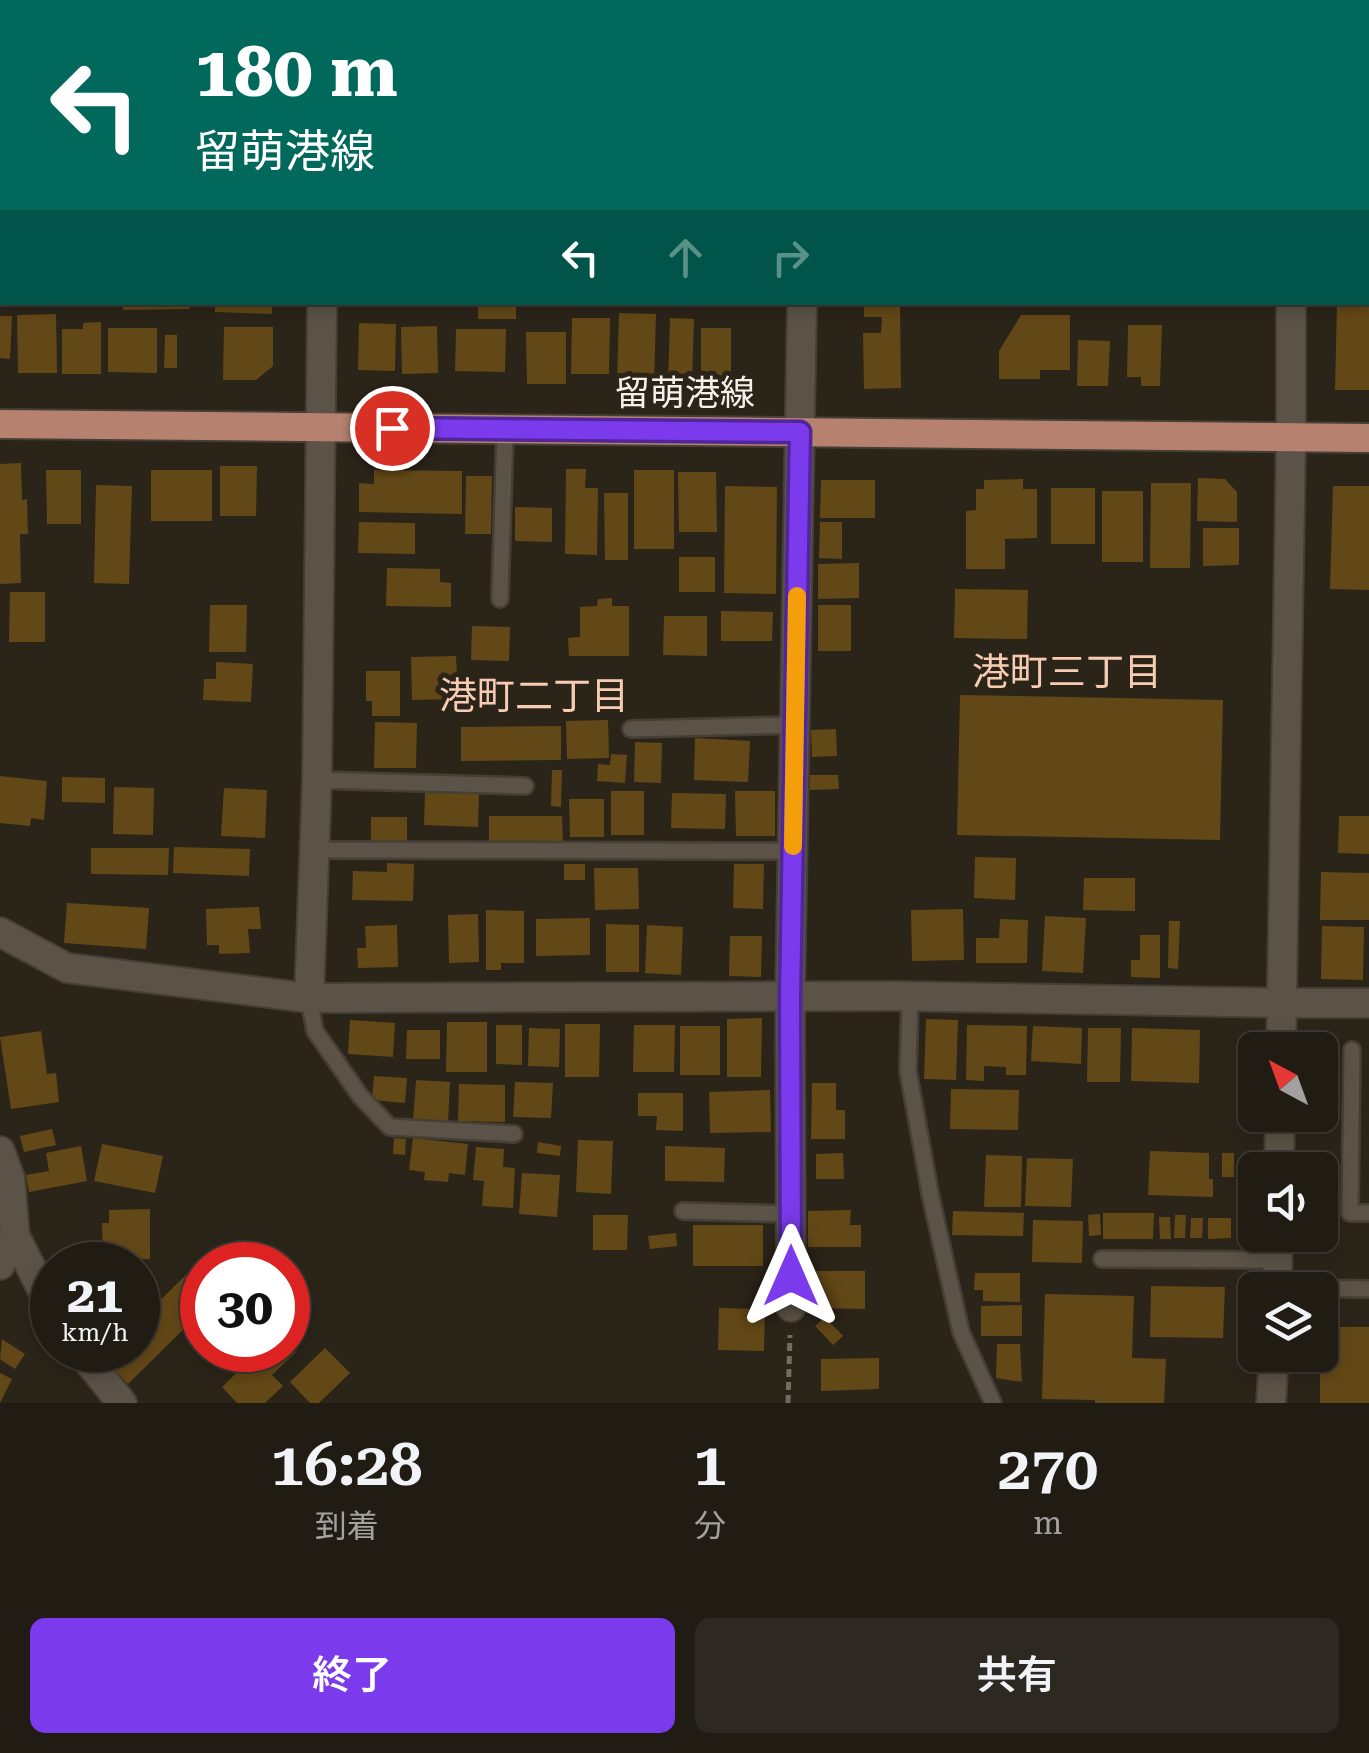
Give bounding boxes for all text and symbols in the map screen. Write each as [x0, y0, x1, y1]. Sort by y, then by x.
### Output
text: 180 m [195, 31, 398, 113]
icon: left [30, 40, 160, 170]
text: 留萌港線 [195, 125, 375, 178]
icon: left [553, 230, 608, 285]
icon: ahead [658, 230, 713, 285]
icon: right [763, 230, 818, 285]
street label: 留萌港線 [615, 373, 755, 414]
pin [350, 386, 435, 471]
icon: arrive [365, 401, 420, 456]
district label: 港町三丁目 [972, 650, 1162, 694]
district label: 港町二丁目 [439, 674, 629, 718]
north arrow [1238, 1032, 1338, 1132]
map controls [1238, 1032, 1338, 1372]
button: sound [1238, 1152, 1338, 1252]
position arrow [739, 1224, 843, 1328]
speed limit sign: 30 [180, 1242, 310, 1372]
text: 21 [67, 1266, 123, 1324]
button: layers [1238, 1272, 1338, 1372]
text: km/h [62, 1318, 128, 1347]
text: 16:28 [271, 1429, 423, 1500]
text: 1 [693, 1429, 727, 1500]
text: 270 [998, 1433, 1098, 1504]
text: m [1033, 1504, 1063, 1542]
text: 到着 [315, 1507, 379, 1545]
text: 分 [694, 1507, 726, 1545]
button: 終了 [30, 1618, 675, 1733]
button: 共有 [695, 1618, 1339, 1733]

